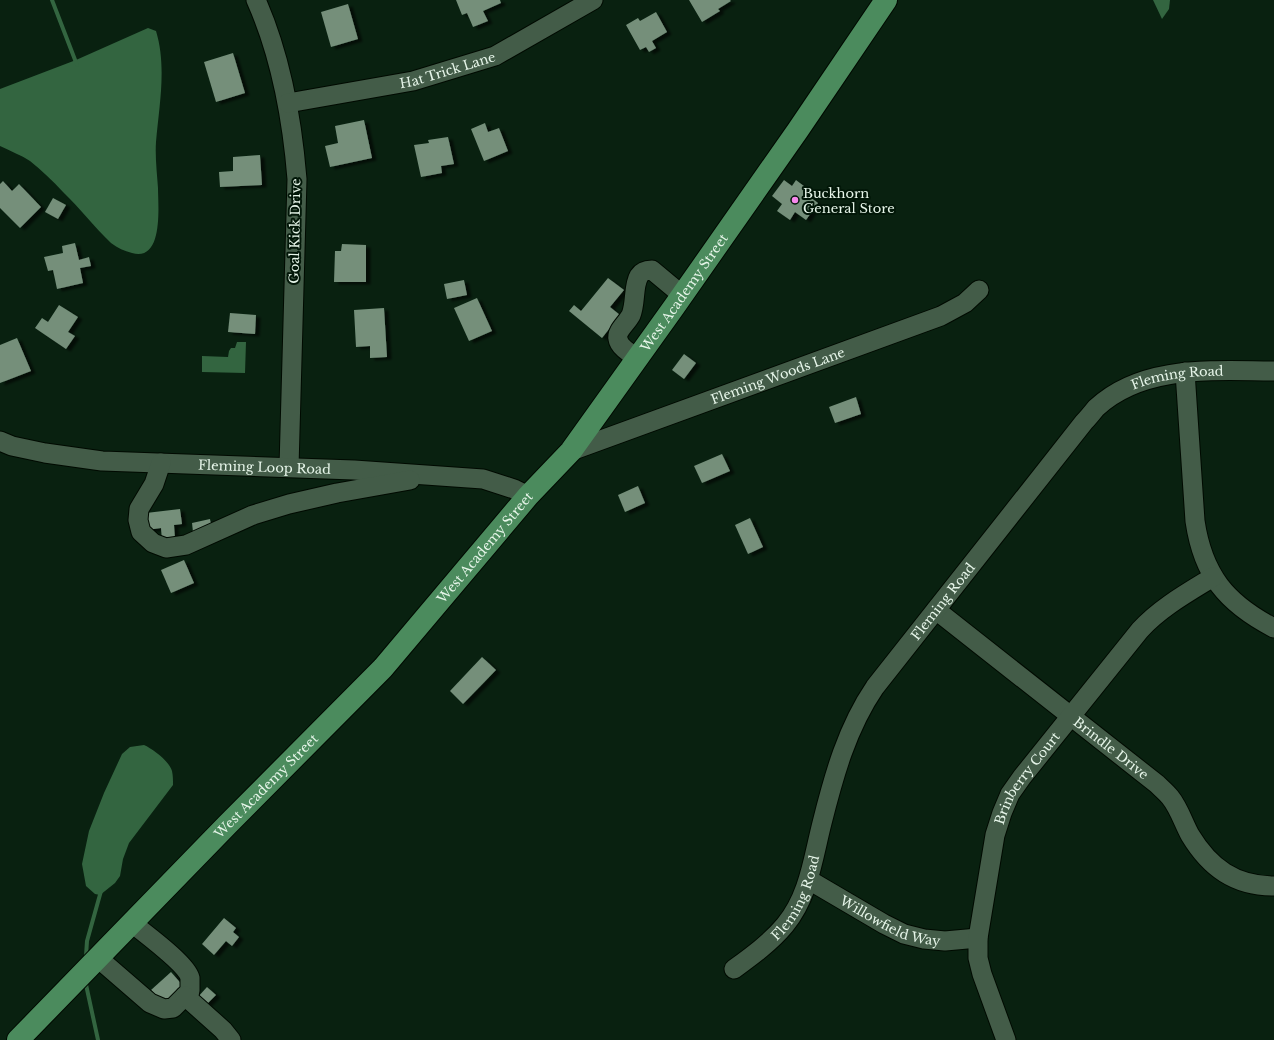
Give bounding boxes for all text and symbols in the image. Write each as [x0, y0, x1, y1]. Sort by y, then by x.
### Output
street label: Hat Trick Lane [398, 48, 497, 92]
street label: Goal Kick Drive [286, 178, 304, 284]
place label: Buckhorn General Store [803, 185, 895, 217]
marker: Buckhorn General Store [790, 195, 800, 205]
street label: West Academy Street [636, 230, 731, 356]
street label: Fleming Woods Lane [708, 343, 847, 408]
street label: Fleming Road [1128, 362, 1224, 393]
street label: Fleming Loop Road [198, 456, 331, 478]
street label: West Academy Street [432, 488, 536, 607]
street label: Fleming Road [907, 559, 978, 643]
street label: Brindle Drive [1070, 713, 1152, 783]
street label: Brinberry Court [990, 728, 1063, 826]
street label: West Academy Street [210, 730, 321, 842]
street label: Fleming Road [767, 853, 823, 944]
street label: Willowfield Way [836, 891, 942, 949]

